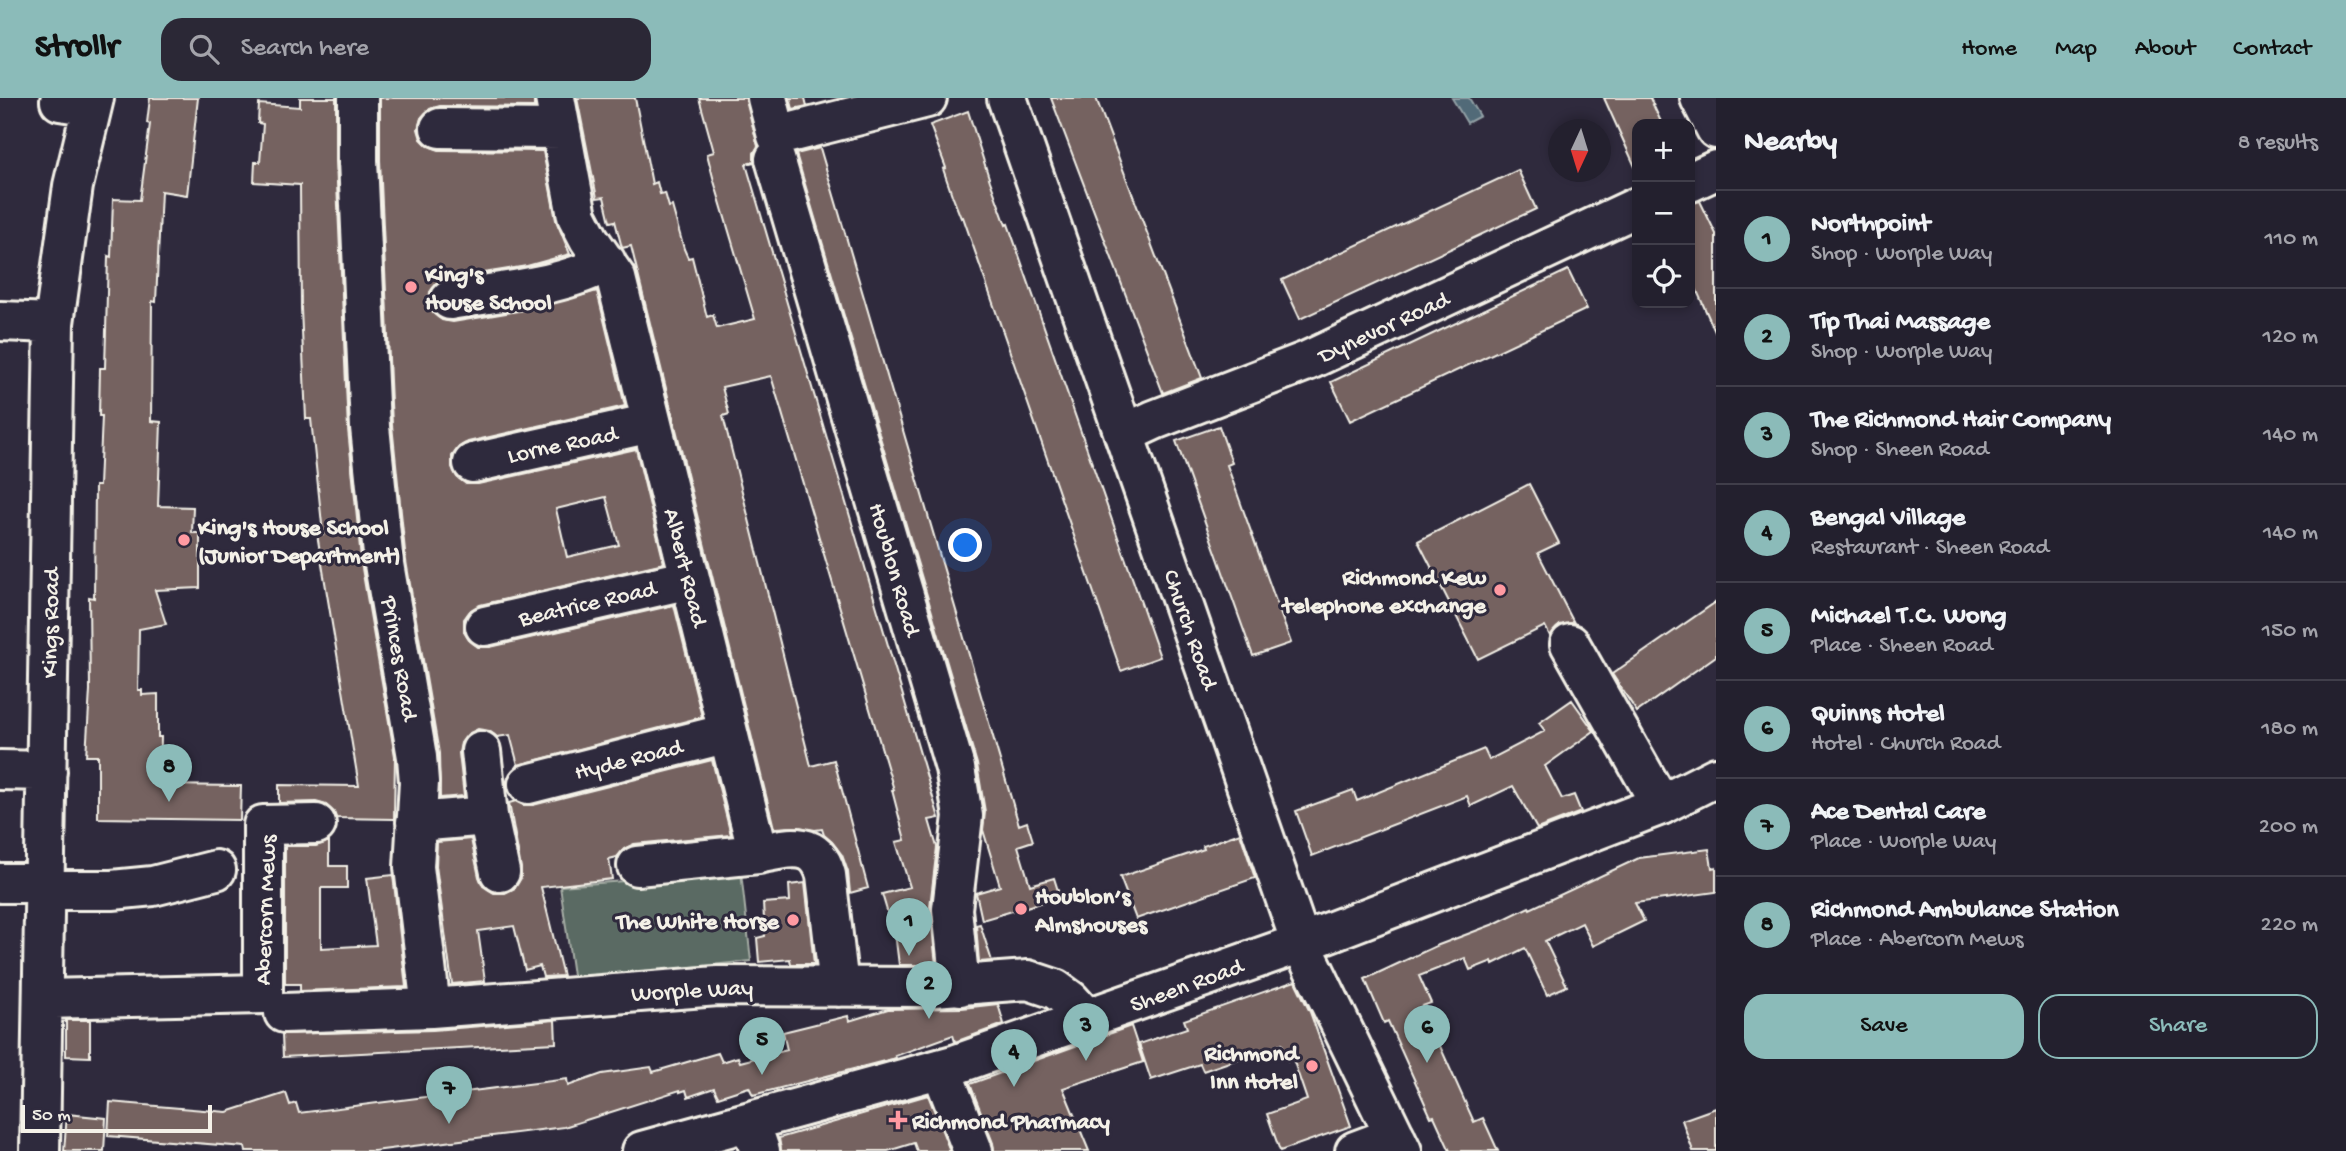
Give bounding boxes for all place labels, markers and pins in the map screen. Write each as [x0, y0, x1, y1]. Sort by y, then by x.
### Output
place label: King's House School [424, 262, 552, 319]
marker: King's House School [403, 279, 419, 295]
place label: King's House School (Junior Department) [197, 515, 401, 572]
marker: King's House School (Junior Department) [176, 532, 192, 548]
place label: Richmond Kew telephone exchange [1281, 565, 1488, 622]
marker: Richmond Kew telephone exchange [1492, 582, 1508, 598]
pin: 8 [146, 744, 192, 802]
place label: Houblon’s Almshouses [1034, 884, 1148, 941]
pin: 1 [886, 898, 932, 956]
marker: Houblon’s Almshouses [1013, 901, 1029, 917]
place label: The White Horse [615, 909, 781, 938]
marker: The White Horse [785, 912, 801, 928]
pin: 2 [906, 961, 952, 1019]
pin: 3 [1063, 1003, 1109, 1061]
pin: 6 [1404, 1005, 1450, 1063]
pin: 5 [739, 1017, 785, 1075]
pin: 4 [991, 1029, 1037, 1087]
place label: Richmond Inn Hotel [1203, 1041, 1301, 1098]
marker: Richmond Inn Hotel [1304, 1058, 1320, 1074]
pin: 7 [426, 1066, 472, 1124]
place label: Richmond Pharmacy [911, 1109, 1110, 1138]
marker: Richmond Pharmacy [890, 1112, 906, 1128]

